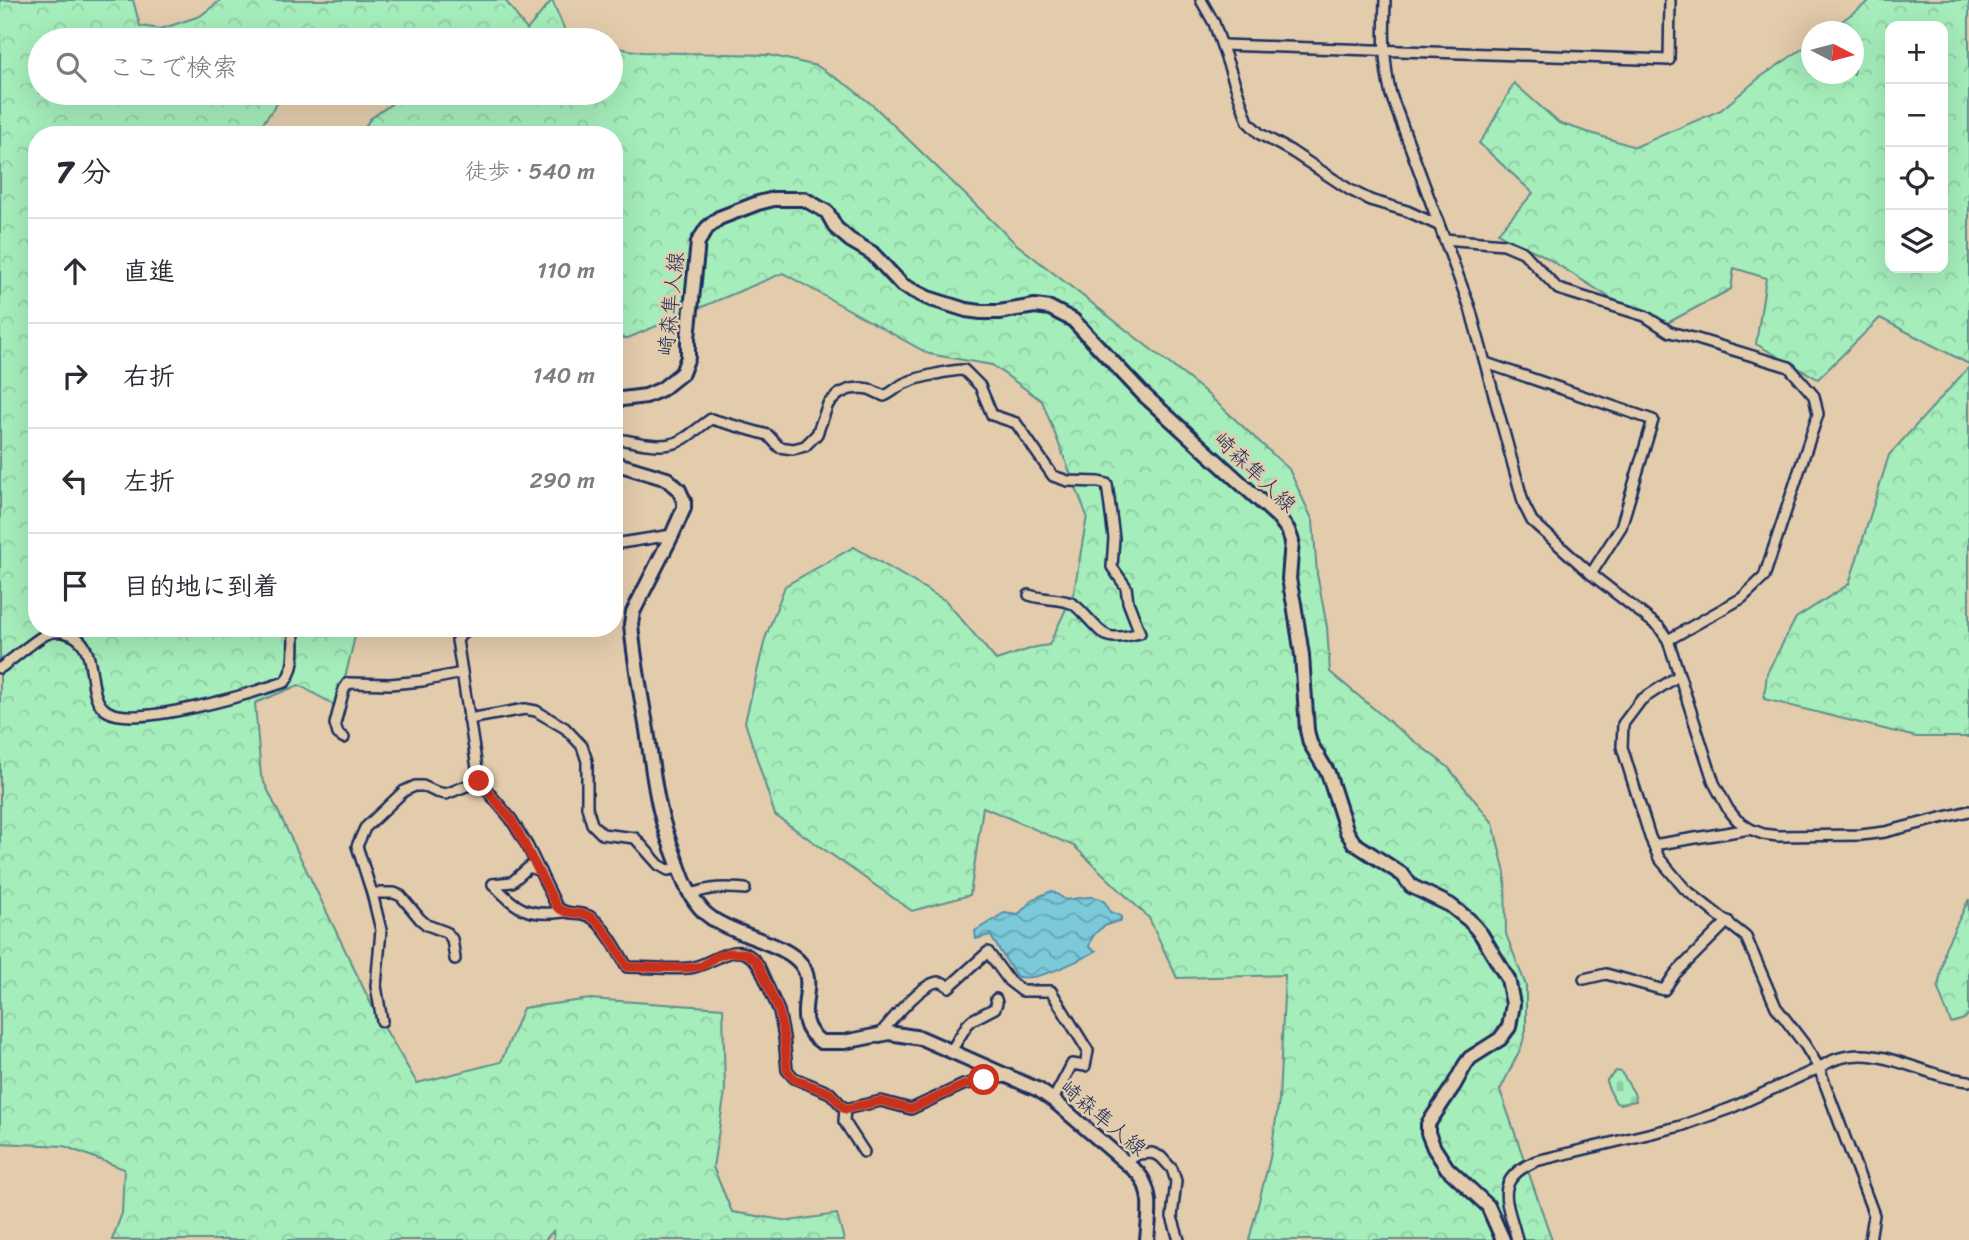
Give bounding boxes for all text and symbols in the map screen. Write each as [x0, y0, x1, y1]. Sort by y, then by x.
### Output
north arrow [1801, 21, 1864, 84]
map controls [1885, 21, 1948, 273]
button: + [1885, 21, 1948, 84]
search box [28, 28, 623, 105]
text: ここで検索 [108, 44, 238, 90]
icon: search [52, 48, 90, 86]
button: − [1885, 84, 1948, 147]
text: 7 分 [56, 145, 111, 199]
button: locate [1885, 147, 1948, 210]
text: 徒歩 · 540 m [464, 151, 595, 192]
button: layers [1885, 210, 1948, 273]
text: 直進 [123, 248, 175, 294]
text: 110 m [537, 250, 595, 291]
street label: 崎森隼人線 [647, 250, 695, 358]
icon: ahead [56, 252, 94, 290]
text: 右折 [123, 353, 175, 399]
text: 140 m [533, 355, 595, 396]
icon: right [56, 357, 94, 395]
street label: 崎森隼人線 [1204, 422, 1306, 522]
text: 左折 [123, 458, 175, 504]
text: 290 m [529, 460, 595, 501]
icon: left [56, 462, 94, 500]
text: 目的地に到着 [123, 563, 279, 609]
icon: arrive [56, 567, 94, 605]
route end [463, 765, 494, 796]
route start [968, 1064, 999, 1095]
street label: 崎森隼人線 [1051, 1070, 1155, 1166]

